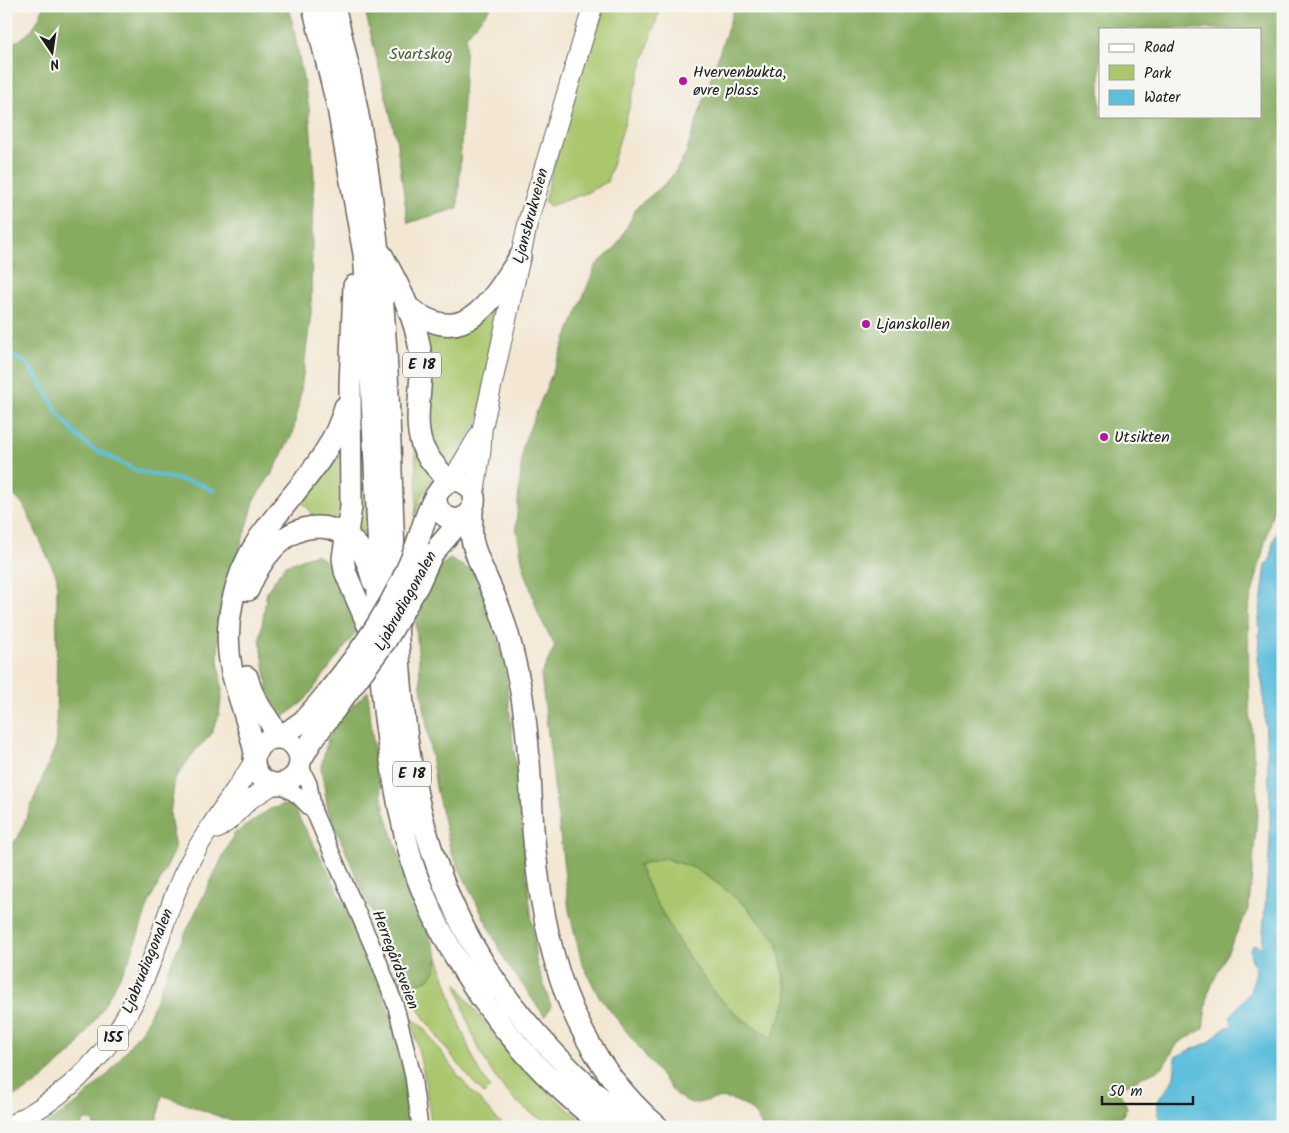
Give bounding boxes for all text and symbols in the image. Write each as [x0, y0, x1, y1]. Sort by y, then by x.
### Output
north arrow [28, 28, 78, 78]
legend [1099, 28, 1262, 118]
text: Road [1144, 36, 1175, 60]
park label: Svartskog [389, 42, 453, 67]
text: N [48, 52, 61, 75]
place label: Hvervenbukta, øvre plass [693, 60, 786, 103]
text: Park [1144, 62, 1172, 86]
marker: Hvervenbukta, øvre plass [677, 75, 689, 87]
text: Water [1144, 86, 1181, 110]
street label: Ljansbrukveien [506, 165, 556, 267]
place label: Ljanskollen [876, 312, 950, 337]
marker: Ljanskollen [860, 318, 872, 330]
road number: E 18 [403, 352, 441, 378]
place label: Utsikten [1114, 425, 1170, 450]
marker: Utsikten [1098, 431, 1110, 443]
street label: Ljabrudiagonalen [368, 546, 444, 656]
road number: E 18 [393, 762, 431, 786]
street label: Ljabrudiagonalen [116, 905, 180, 1017]
street label: Herregårdsveien [365, 907, 425, 1013]
road number: 155 [98, 1026, 128, 1050]
scale bar [1102, 1073, 1193, 1105]
text: 50 m [1109, 1080, 1143, 1104]

